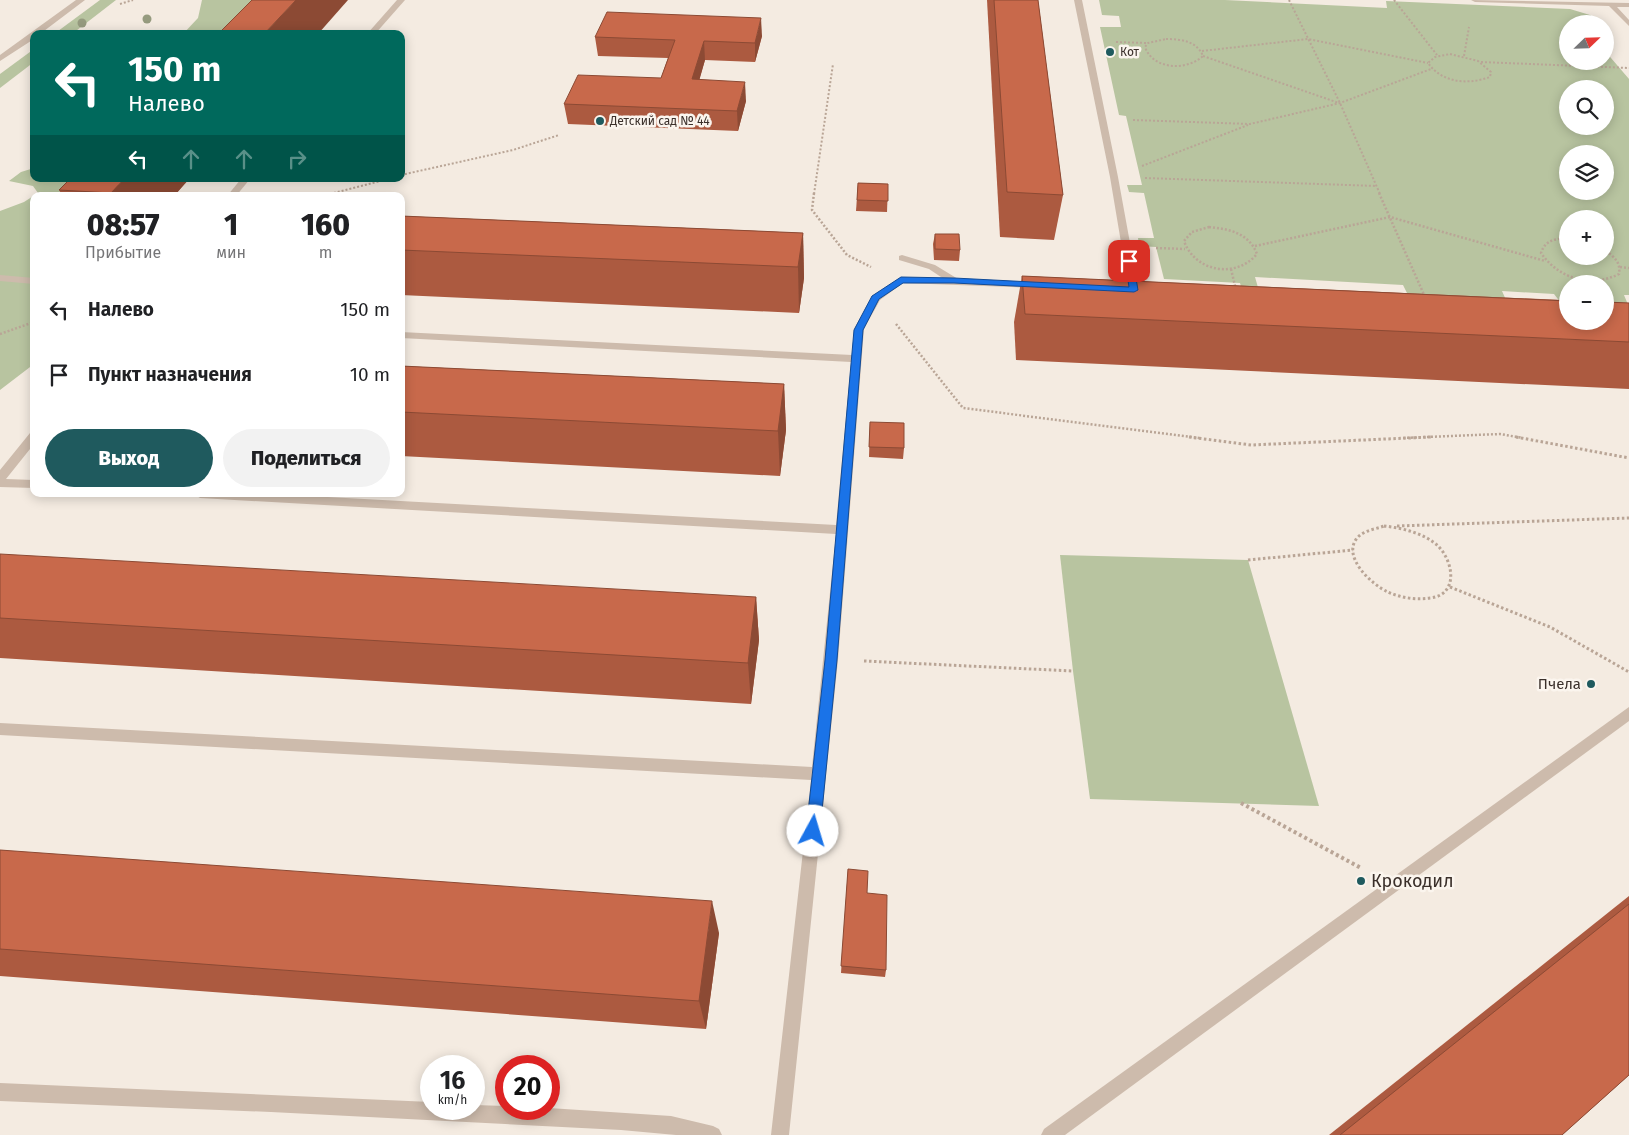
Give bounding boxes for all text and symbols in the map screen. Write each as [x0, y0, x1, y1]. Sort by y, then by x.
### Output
north arrow [1559, 15, 1614, 70]
map controls [1559, 15, 1614, 330]
place label: Кот [1120, 45, 1140, 59]
marker: Кот [1104, 46, 1116, 58]
text: 150 m [128, 48, 221, 90]
icon: left [45, 50, 110, 115]
button: search [1559, 80, 1614, 135]
text: Налево [128, 90, 205, 117]
place label: Детский сад № 44 [609, 114, 710, 128]
marker: Детский сад № 44 [594, 115, 606, 127]
icon: left [124, 145, 152, 173]
icon: ahead [177, 145, 205, 173]
icon: ahead [230, 145, 258, 173]
icon: right [283, 145, 311, 173]
button: layers [1559, 145, 1614, 200]
text: 08:57 [87, 207, 159, 243]
text: 1 [224, 207, 238, 243]
text: 160 [301, 207, 350, 243]
button: + [1559, 210, 1614, 265]
pin [1108, 240, 1150, 282]
text: Прибытие [85, 243, 161, 262]
text: мин [216, 243, 246, 262]
text: m [319, 243, 332, 262]
icon: arrive [1115, 247, 1143, 275]
button: − [1559, 275, 1614, 330]
icon: left [45, 296, 73, 324]
text: Налево [88, 298, 154, 321]
text: 150 m [340, 298, 390, 321]
icon: arrive [45, 361, 73, 389]
text: Пункт назначения [88, 363, 252, 386]
text: 10 m [350, 363, 390, 386]
button: Выход [45, 429, 213, 487]
button: Поделиться [223, 429, 390, 487]
place label: Пчела [1538, 675, 1581, 693]
marker: Пчела [1585, 678, 1597, 690]
position arrow [786, 804, 838, 856]
place label: Крокодил [1371, 870, 1454, 892]
marker: Крокодил [1355, 875, 1367, 887]
speed limit sign: 20 [495, 1055, 560, 1120]
text: 16 [440, 1066, 465, 1096]
text: km/h [438, 1093, 467, 1107]

